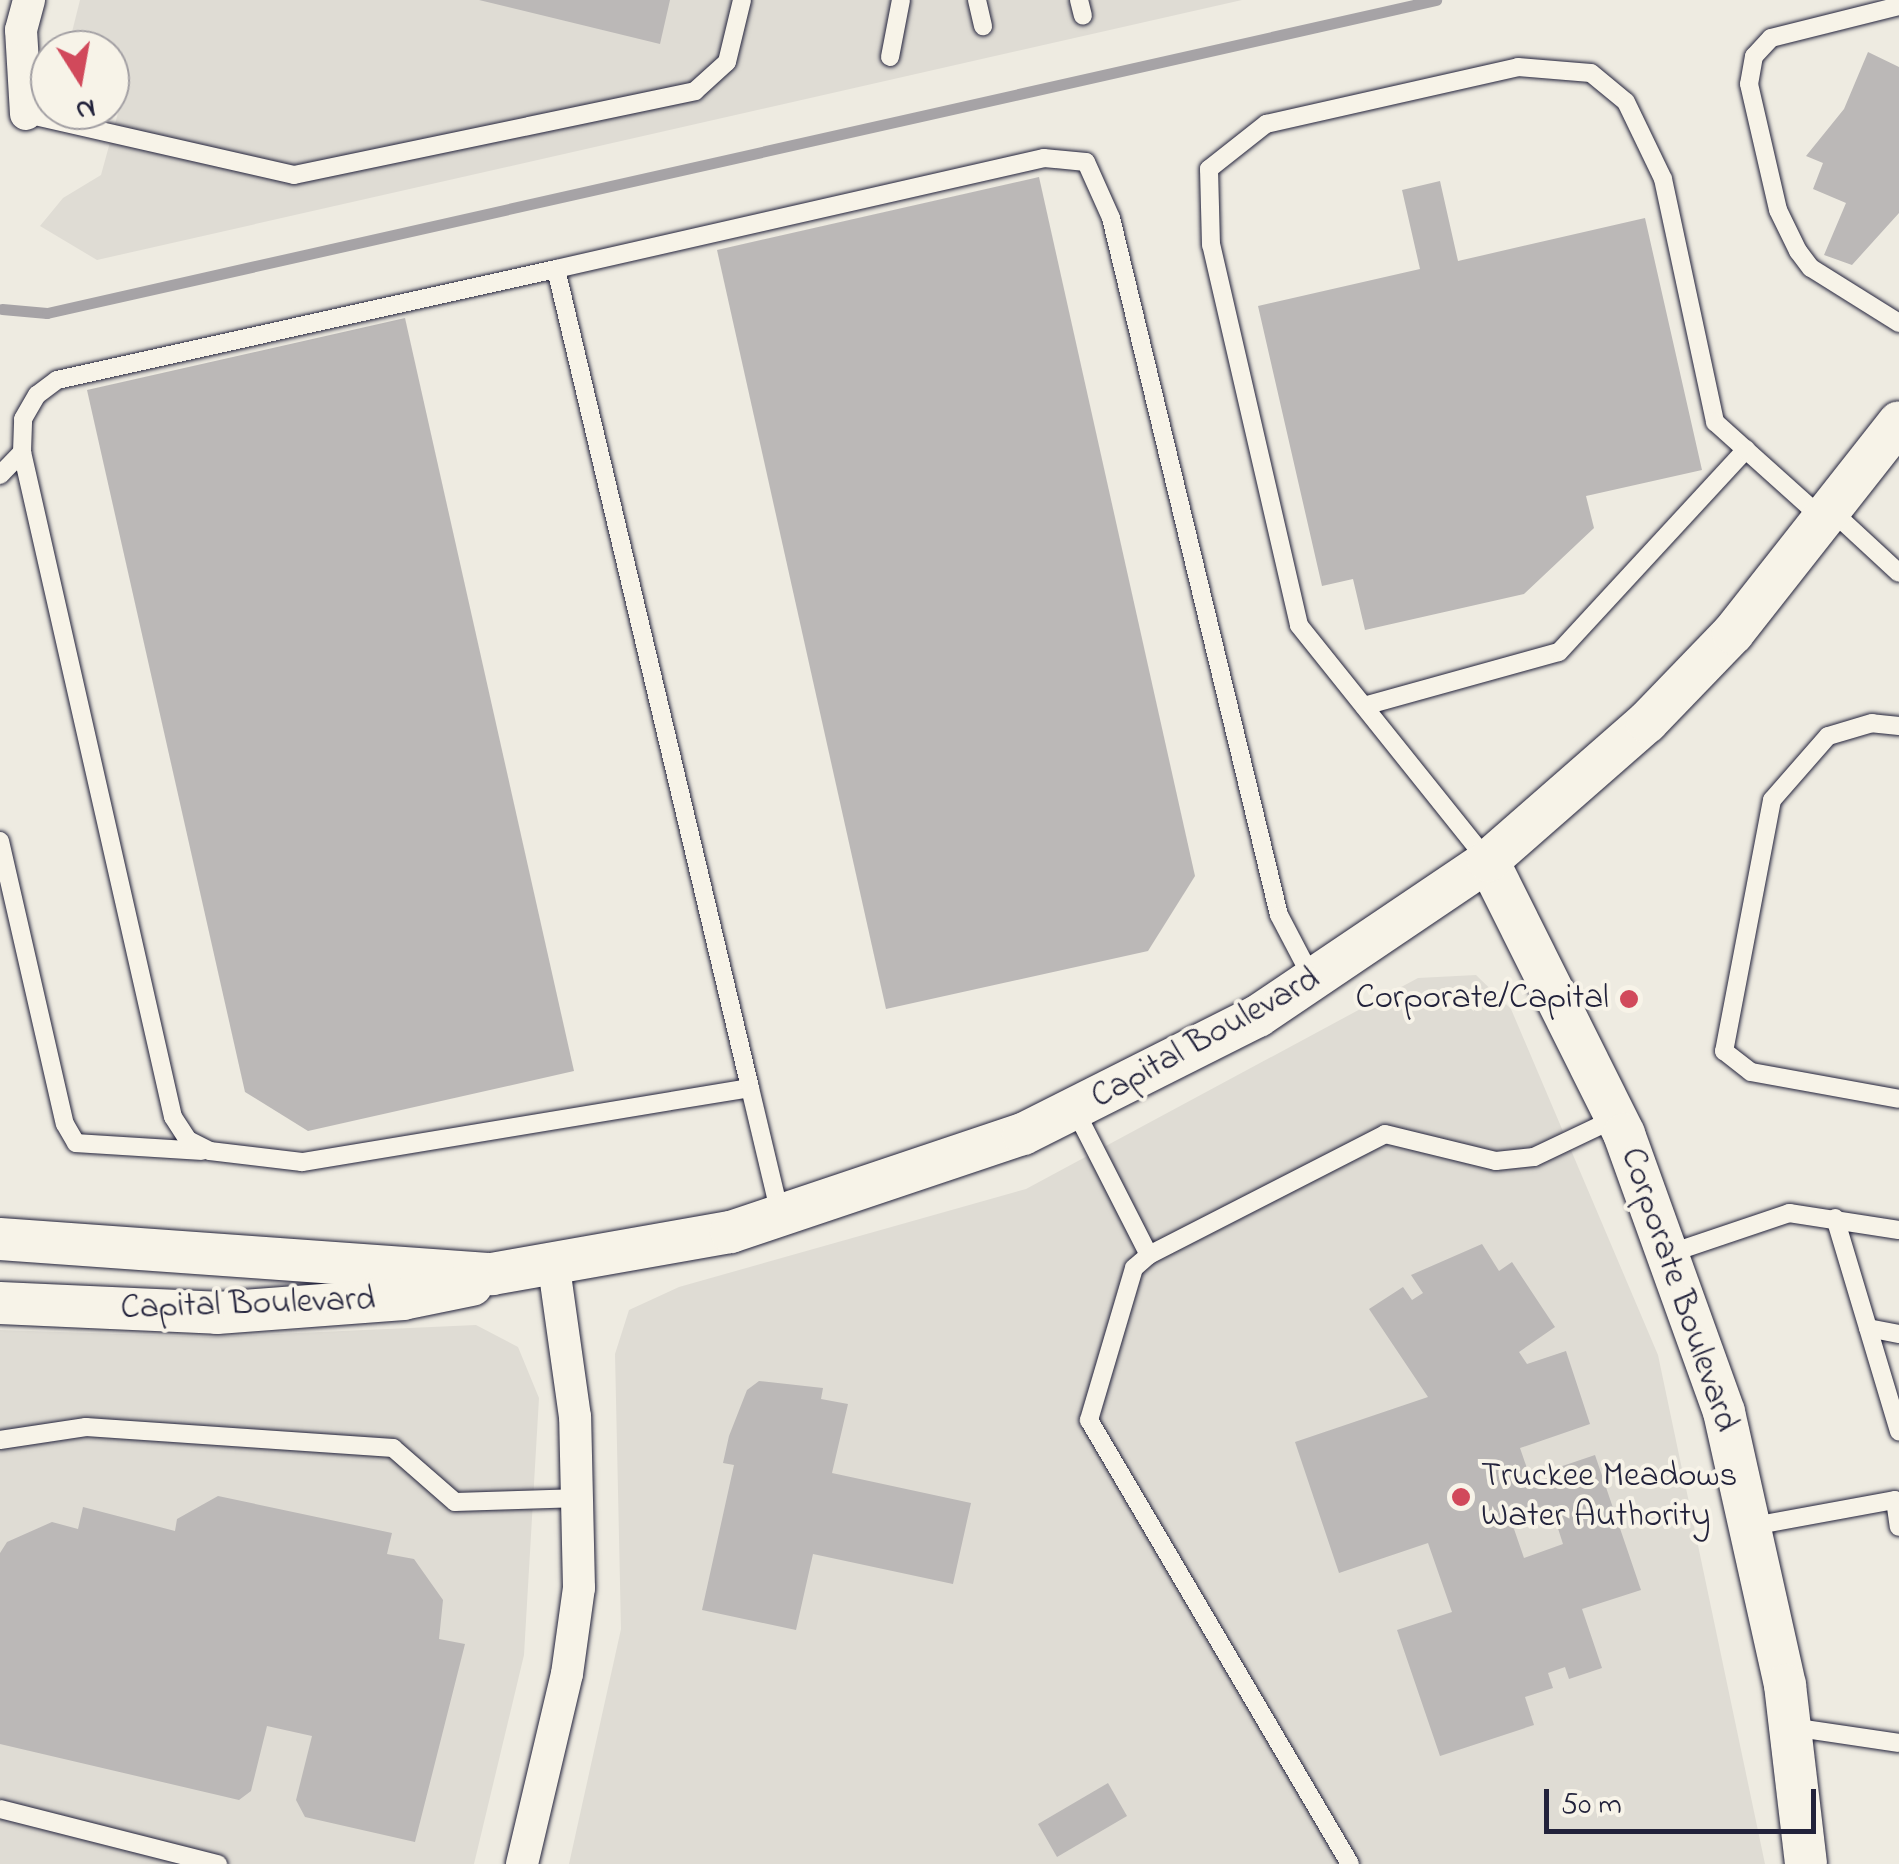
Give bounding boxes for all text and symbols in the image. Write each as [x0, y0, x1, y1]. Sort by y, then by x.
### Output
north arrow [30, 30, 130, 130]
text: N [72, 86, 99, 130]
street label: Capital Boulevard [1084, 959, 1328, 1119]
place label: Corporate/Capital [1355, 978, 1609, 1020]
marker: Corporate/Capital [1618, 988, 1640, 1010]
street label: Corporate Boulevard [1610, 1142, 1746, 1438]
street label: Capital Boulevard [120, 1280, 376, 1330]
place label: Truckee Meadows Water Authority [1481, 1456, 1737, 1538]
marker: Truckee Meadows Water Authority [1450, 1486, 1472, 1508]
scale bar [1549, 1769, 1822, 1831]
text: 50 m [1561, 1784, 1622, 1828]

